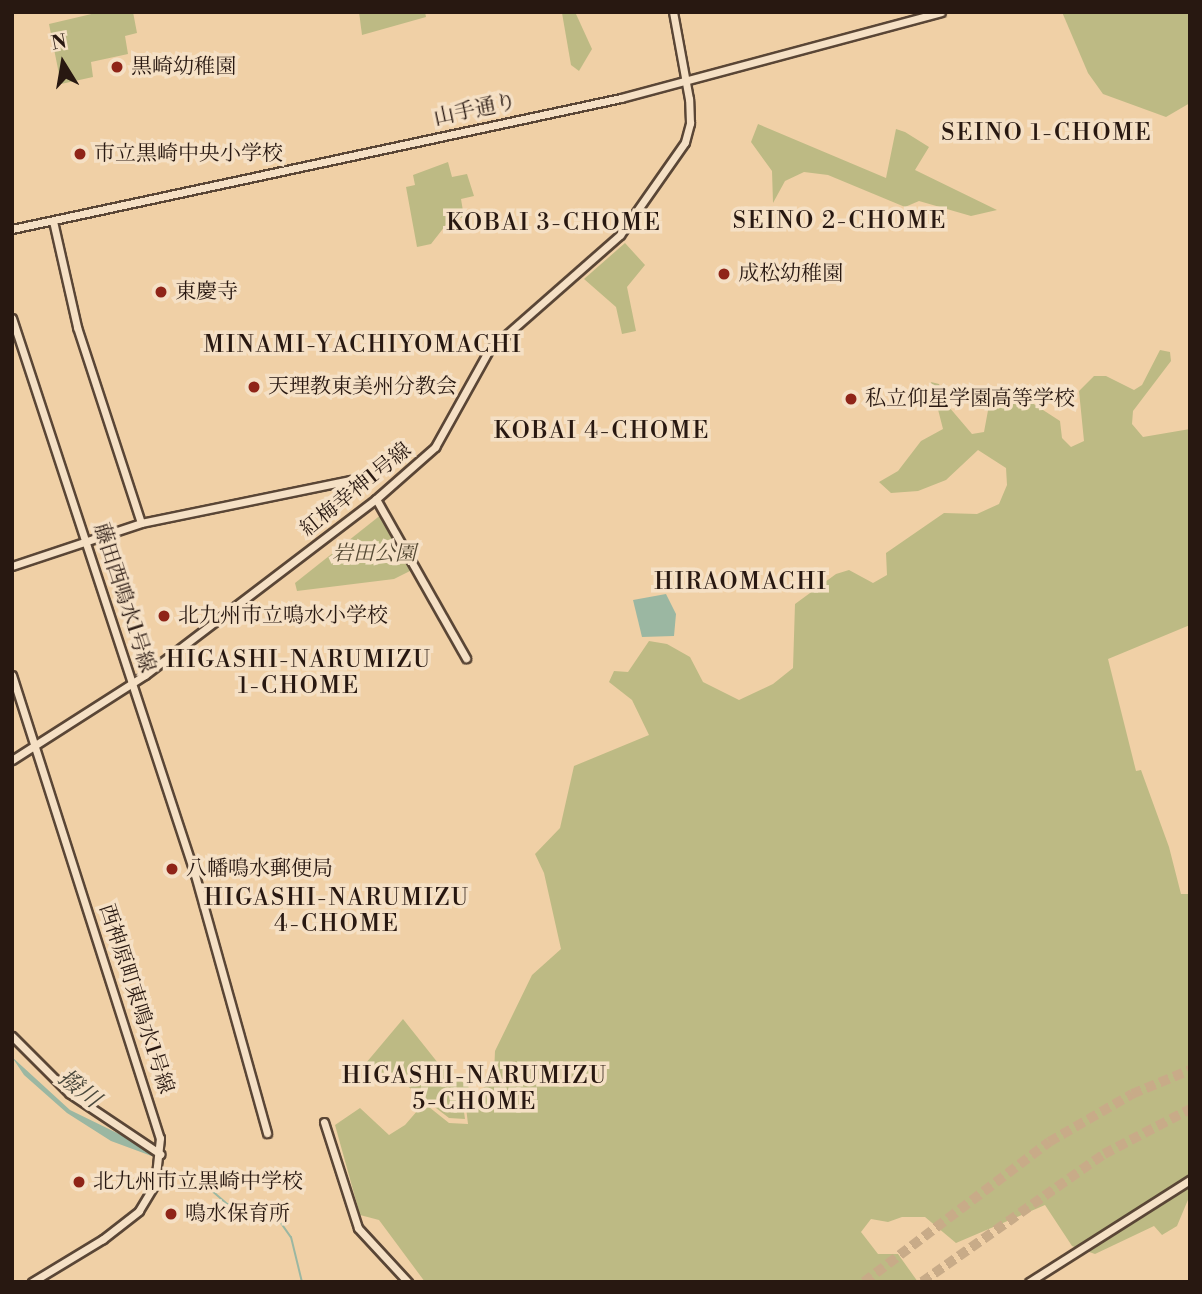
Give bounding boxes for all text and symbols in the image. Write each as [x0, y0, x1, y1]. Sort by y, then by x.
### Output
north arrow [28, 28, 98, 98]
text: N [49, 29, 69, 56]
place label: 黒崎幼稚園 [131, 54, 236, 80]
marker: 黒崎幼稚園 [109, 59, 125, 75]
street label: 山手通り [431, 89, 519, 131]
district label: SEINO 1-CHOME [943, 119, 1151, 147]
place label: 市立黒崎中央小学校 [94, 141, 283, 167]
marker: 市立黒崎中央小学校 [72, 146, 88, 162]
district label: SEINO 2-CHOME [734, 207, 946, 235]
district label: KOBAI 3-CHOME [448, 209, 660, 237]
place label: 成松幼稚園 [738, 261, 843, 287]
marker: 成松幼稚園 [716, 266, 732, 282]
place label: 東慶寺 [175, 279, 238, 305]
marker: 東慶寺 [153, 284, 169, 300]
district label: MINAMI-YACHIYOMACHI [206, 331, 520, 359]
place label: 天理教東美州分教会 [268, 374, 457, 400]
marker: 天理教東美州分教会 [246, 379, 262, 395]
place label: 私立仰星学園高等学校 [865, 386, 1075, 412]
marker: 私立仰星学園高等学校 [843, 391, 859, 407]
district label: KOBAI 4-CHOME [495, 417, 709, 445]
street label: 紅梅幸神1号線 [296, 438, 416, 542]
street label: 藤田西鳴水1号線 [88, 520, 160, 676]
park label: 岩田公園 [332, 541, 416, 567]
district label: HIRAOMACHI [656, 568, 826, 596]
place label: 北九州市立鳴水小学校 [178, 603, 388, 629]
marker: 北九州市立鳴水小学校 [156, 608, 172, 624]
district label: HIGASHI-NARUMIZU 1-CHOME [168, 646, 430, 700]
place label: 八幡鳴水郵便局 [186, 856, 333, 882]
marker: 八幡鳴水郵便局 [164, 861, 180, 877]
district label: HIGASHI-NARUMIZU 4-CHOME [206, 884, 468, 938]
street label: 西神原町東鳴水1号線 [93, 901, 179, 1097]
district label: HIGASHI-NARUMIZU 5-CHOME [344, 1062, 606, 1116]
water label: 撥川 [52, 1064, 106, 1114]
place label: 北九州市立黒崎中学校 [93, 1169, 303, 1195]
marker: 北九州市立黒崎中学校 [71, 1174, 87, 1190]
place label: 鳴水保育所 [185, 1201, 290, 1227]
marker: 鳴水保育所 [163, 1206, 179, 1222]

